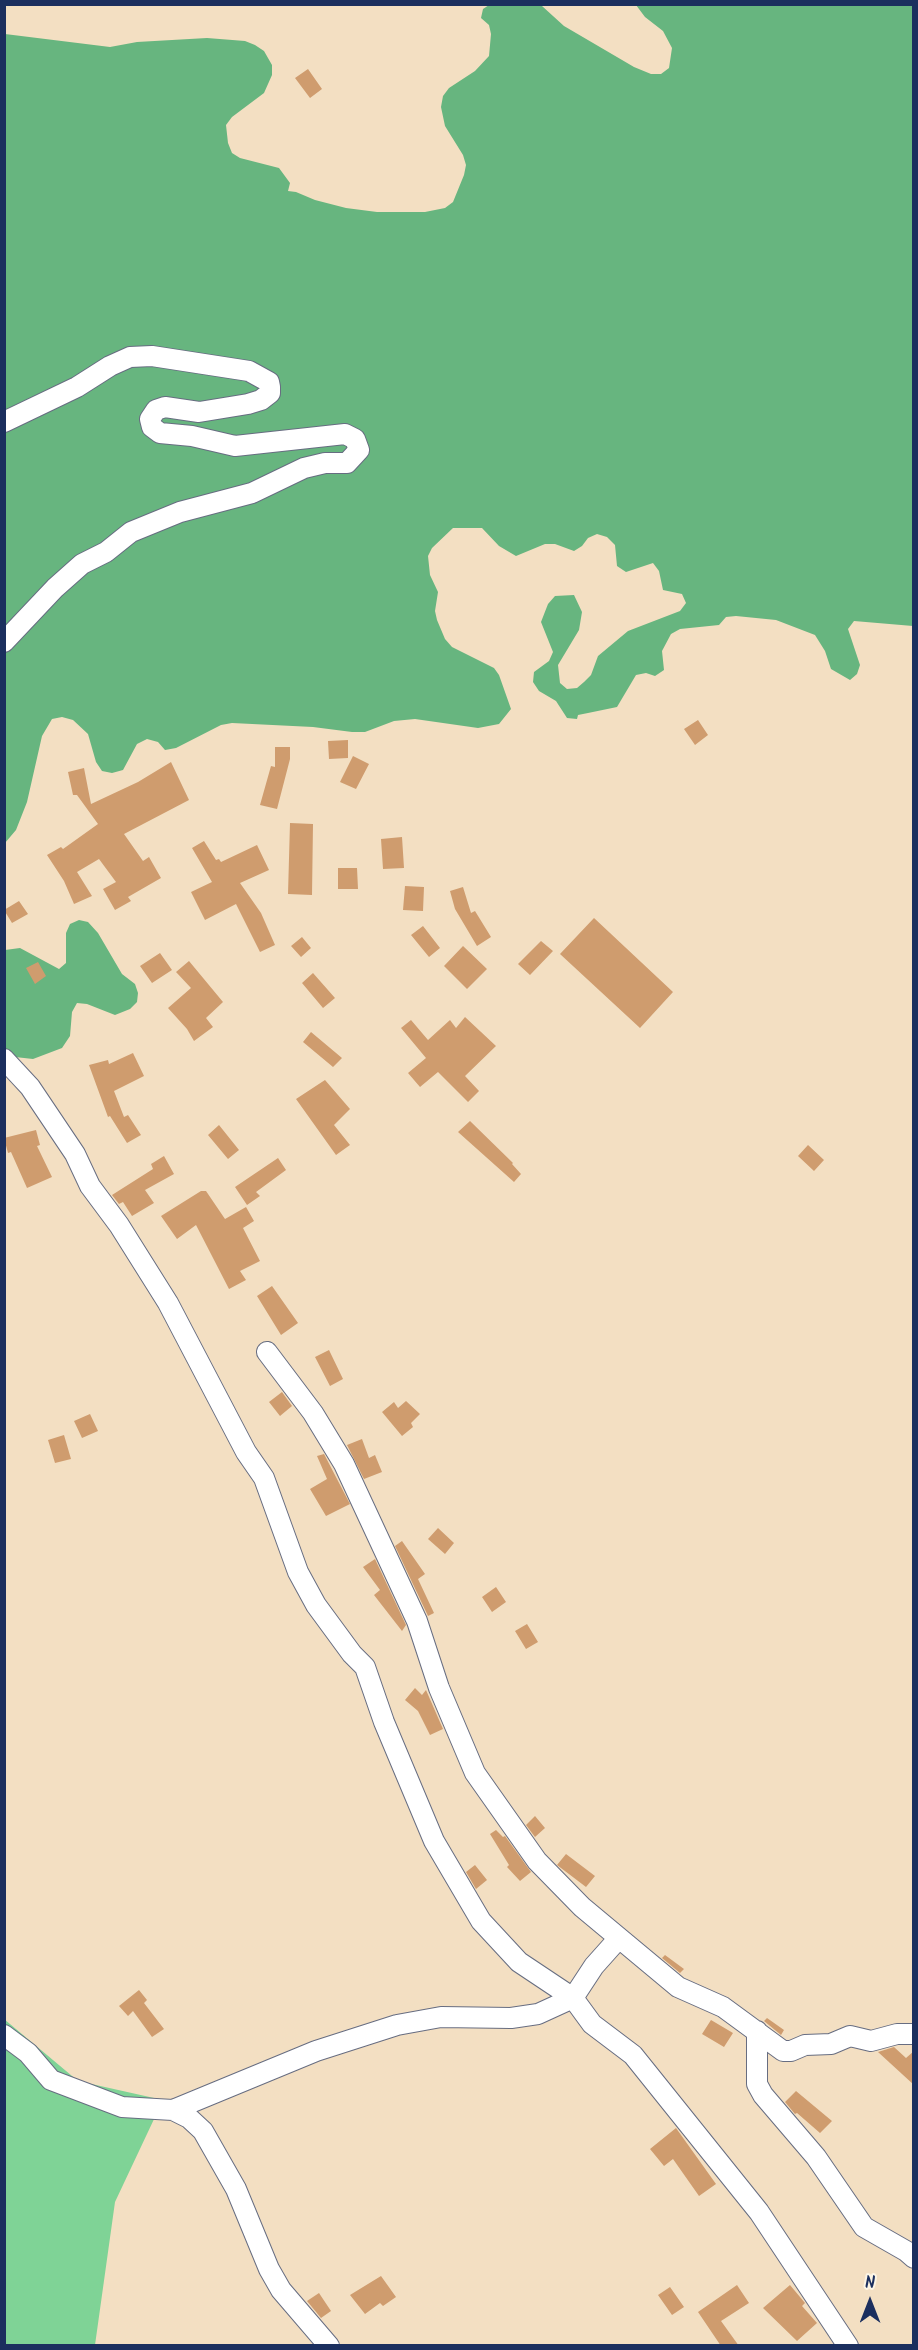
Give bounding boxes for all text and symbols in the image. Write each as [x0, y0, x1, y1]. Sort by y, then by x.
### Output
text: N [865, 2271, 875, 2296]
north arrow [840, 2272, 900, 2332]

